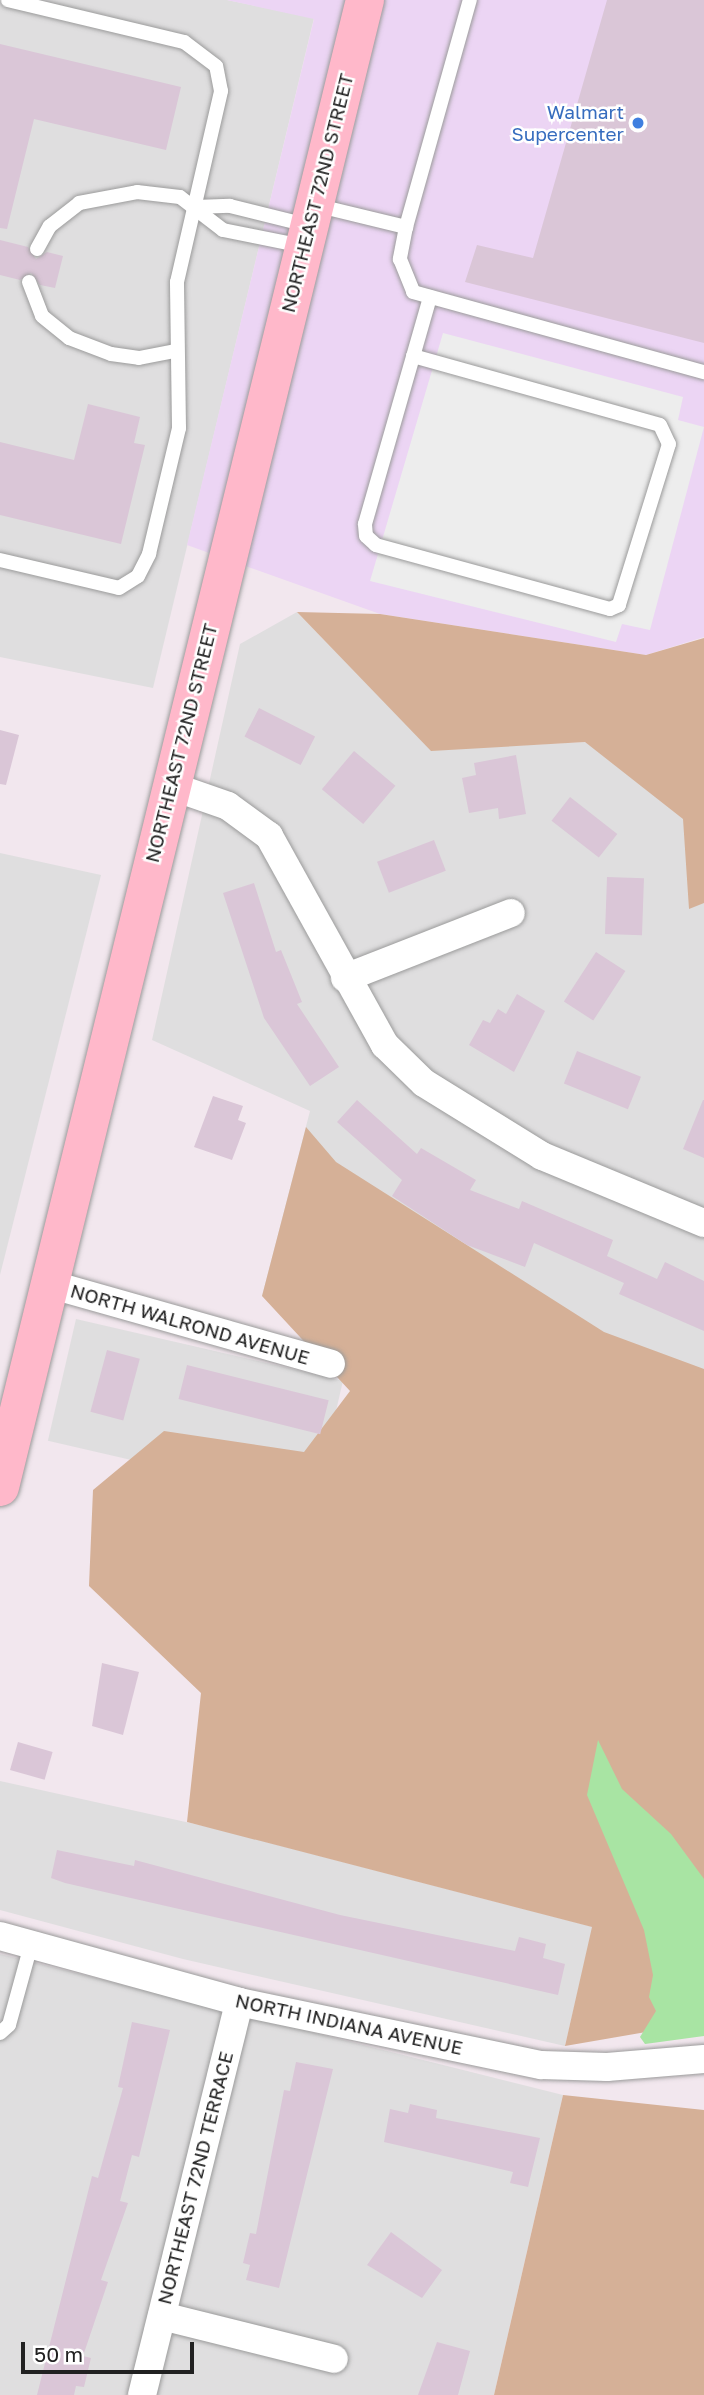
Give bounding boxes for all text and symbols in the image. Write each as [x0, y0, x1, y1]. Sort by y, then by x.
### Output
street label: NORTHEAST 72ND STREET [276, 71, 358, 315]
place label: Walmart Supercenter [512, 101, 624, 145]
marker: Walmart Supercenter [630, 115, 646, 131]
street label: NORTHEAST 72ND STREET [140, 621, 222, 865]
street label: NORTH WALROND AVENUE [68, 1279, 312, 1369]
street label: NORTH INDIANA AVENUE [233, 1989, 465, 2059]
street label: NORTHEAST 72ND TERRACE [153, 2049, 237, 2307]
scale bar [24, 2328, 198, 2372]
text: 50 m [34, 2341, 83, 2367]

